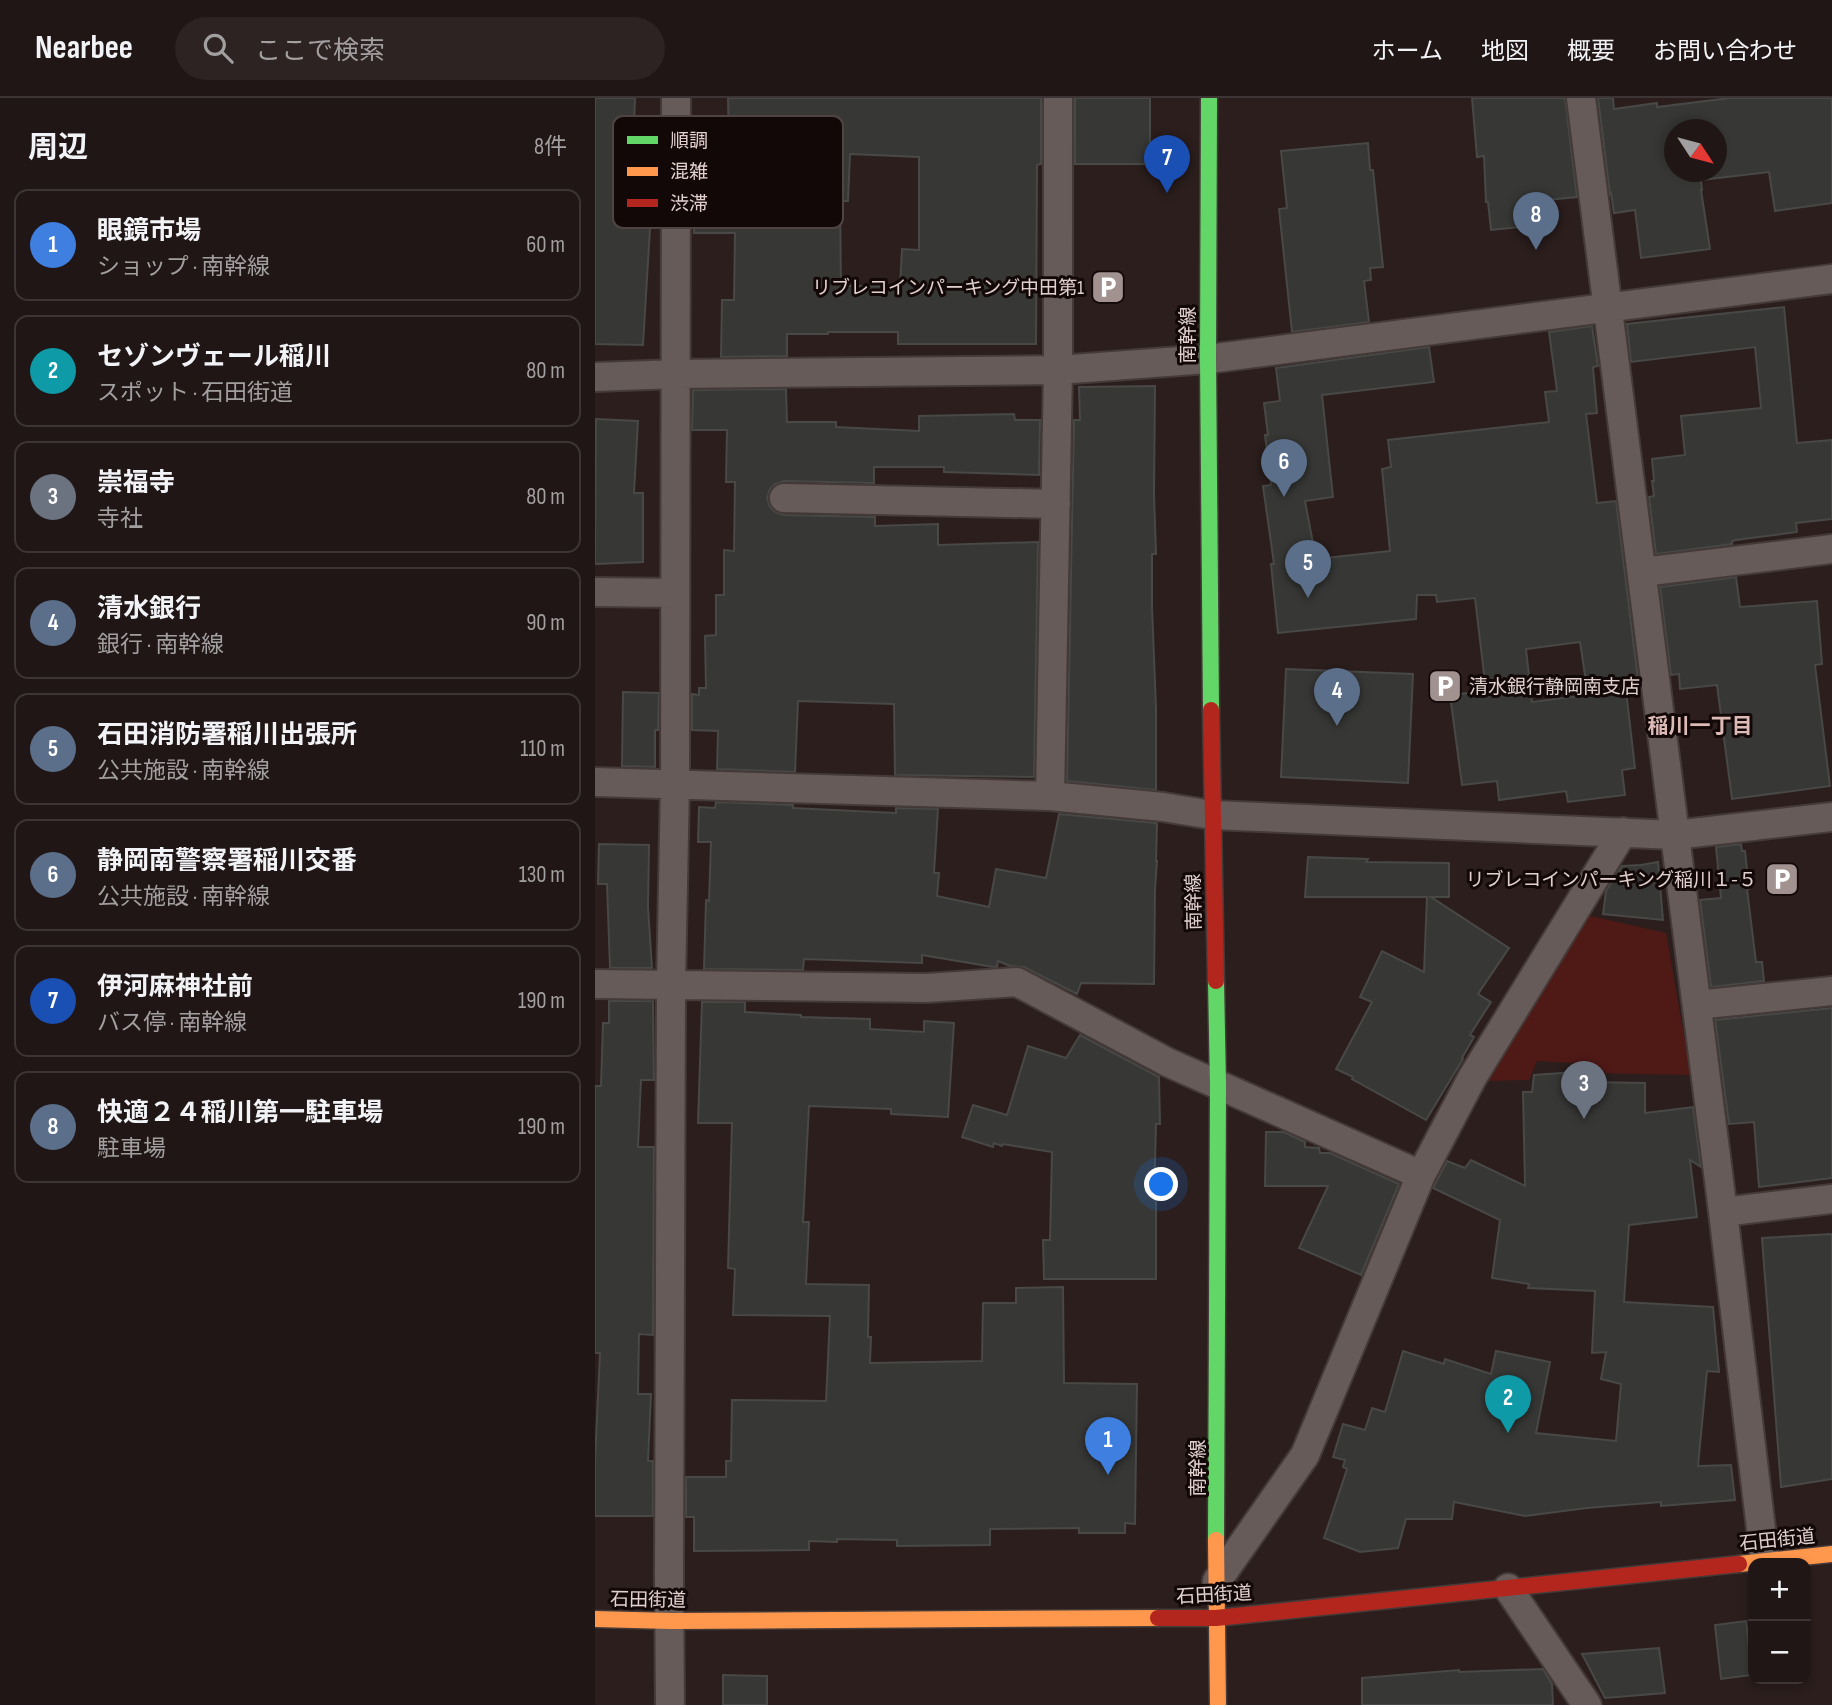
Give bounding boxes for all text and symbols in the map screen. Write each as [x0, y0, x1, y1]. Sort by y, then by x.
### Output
search box [175, 17, 665, 80]
text: Nearbee [35, 28, 133, 68]
icon: search [199, 29, 237, 67]
text: ここで検索 [255, 36, 385, 67]
text: ホーム [1372, 37, 1443, 66]
text: 地図 [1481, 37, 1529, 66]
text: 概要 [1567, 37, 1615, 66]
text: お問い合わせ [1653, 37, 1797, 66]
legend [613, 116, 843, 228]
north arrow [1664, 119, 1727, 182]
text: 周辺 [28, 130, 88, 166]
text: 順調 [670, 130, 708, 153]
text: 8件 [534, 133, 567, 161]
pin: 7 [1144, 135, 1190, 193]
text: 混雑 [670, 161, 708, 184]
pin: 8 [1513, 192, 1559, 250]
text: 渋滞 [670, 193, 708, 216]
text: 眼鏡市場 [97, 216, 201, 247]
text: 1 [48, 231, 58, 259]
text: 60 m [526, 231, 565, 259]
text: ショップ · 南幹線 [97, 253, 270, 281]
parking icon: リブレコインパーキング中田第1 [1089, 268, 1127, 306]
place label: リブレコインパーキング中田第1 [812, 277, 1084, 300]
street label: 南幹線 [1177, 306, 1200, 364]
text: セゾンヴェール稲川 [97, 342, 331, 373]
text: 2 [48, 357, 58, 385]
text: 80 m [526, 357, 565, 385]
text: スポット · 石田街道 [97, 379, 293, 407]
pin: 6 [1261, 439, 1307, 497]
text: 崇福寺 [97, 468, 175, 499]
text: 3 [48, 483, 58, 511]
text: 80 m [526, 483, 565, 511]
text: 寺社 [97, 505, 143, 533]
pin: 5 [1285, 540, 1331, 598]
text: 清水銀行 [97, 594, 201, 625]
text: 4 [48, 609, 58, 637]
text: 90 m [526, 609, 565, 637]
text: 銀行 · 南幹線 [97, 631, 224, 659]
parking icon: 清水銀行静岡南支店 [1426, 667, 1464, 705]
pin: 4 [1314, 668, 1360, 726]
place label: 清水銀行静岡南支店 [1469, 676, 1640, 699]
district label: 稲川一丁目 [1648, 714, 1753, 739]
text: 石田消防署稲川出張所 [97, 720, 357, 751]
text: 5 [48, 735, 58, 763]
text: 110 m [520, 735, 565, 763]
text: 公共施設 · 南幹線 [97, 757, 270, 785]
text: 静岡南警察署稲川交番 [97, 846, 357, 877]
parking icon: リブレコインパーキング稲川１-５ [1763, 860, 1801, 898]
text: 6 [48, 861, 58, 889]
text: 130 m [519, 861, 565, 889]
place label: リブレコインパーキング稲川１-５ [1466, 869, 1757, 892]
street label: 南幹線 [1183, 873, 1206, 931]
text: 公共施設 · 南幹線 [97, 883, 270, 911]
text: 伊河麻神社前 [97, 972, 253, 1003]
text: 7 [48, 987, 58, 1015]
text: 190 m [518, 987, 565, 1015]
text: バス停 · 南幹線 [97, 1009, 247, 1037]
pin: 3 [1561, 1061, 1607, 1119]
text: 快適２４稲川第一駐車場 [97, 1098, 383, 1129]
text: 8 [48, 1113, 58, 1141]
text: 190 m [518, 1113, 565, 1141]
text: 駐車場 [97, 1135, 166, 1163]
your location [1144, 1167, 1178, 1201]
pin: 2 [1485, 1375, 1531, 1433]
pin: 1 [1085, 1417, 1131, 1475]
street label: 南幹線 [1187, 1439, 1210, 1497]
street label: 石田街道 [1738, 1525, 1816, 1556]
map controls [1748, 1558, 1811, 1684]
button: + [1748, 1558, 1811, 1621]
street label: 石田街道 [1176, 1582, 1253, 1609]
street label: 石田街道 [610, 1588, 686, 1613]
button: − [1748, 1621, 1811, 1684]

